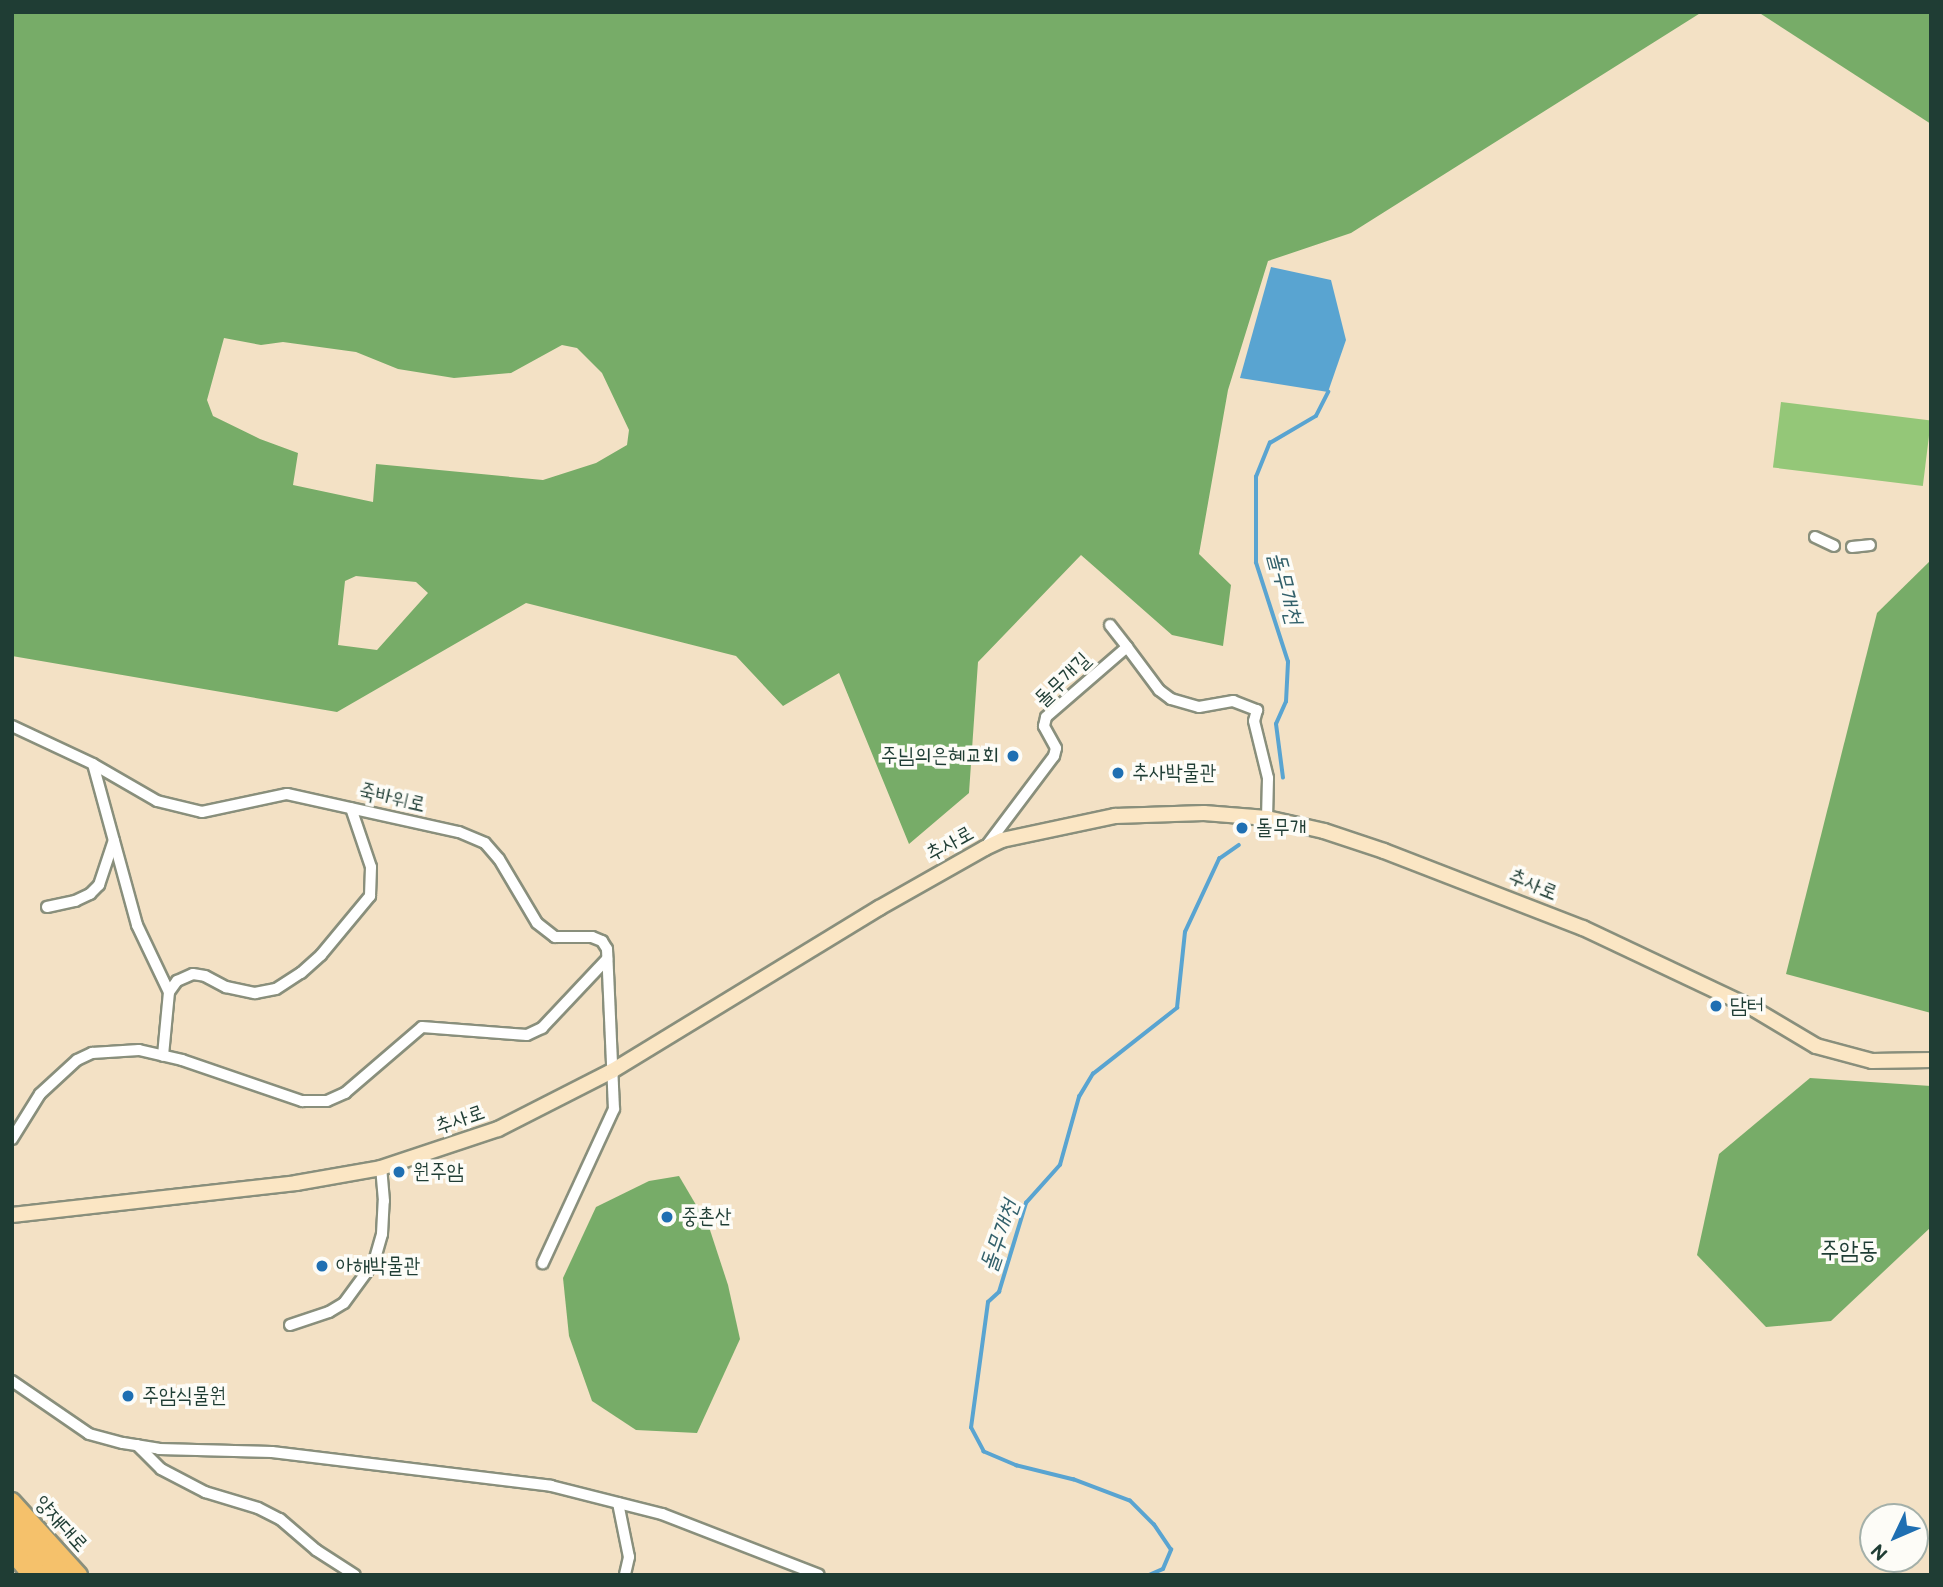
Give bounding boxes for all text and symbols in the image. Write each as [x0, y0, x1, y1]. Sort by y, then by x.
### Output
water label: 돌무개천 [1262, 549, 1308, 627]
street label: 돌무개길 [1030, 647, 1096, 713]
place label: 주님의은혜교회 [881, 743, 999, 769]
marker: 주님의은혜교회 [1005, 748, 1021, 764]
place label: 추사박물관 [1132, 760, 1216, 786]
marker: 추사박물관 [1110, 765, 1126, 781]
street label: 죽바위로 [356, 778, 428, 818]
place label: 돌무개 [1256, 815, 1307, 841]
marker: 돌무개 [1234, 820, 1250, 836]
street label: 추사로 [922, 821, 978, 867]
street label: 추사로 [1505, 864, 1561, 906]
place label: 담터 [1730, 993, 1764, 1019]
marker: 담터 [1708, 998, 1724, 1014]
street label: 추사로 [432, 1100, 488, 1140]
place label: 원주암 [413, 1159, 464, 1185]
marker: 원주암 [391, 1164, 407, 1180]
water label: 돌무개천 [975, 1197, 1025, 1275]
place label: 중촌산 [681, 1204, 732, 1230]
marker: 중촌산 [659, 1209, 675, 1225]
district label: 주암동 [1820, 1237, 1878, 1265]
place label: 아해박물관 [336, 1253, 420, 1279]
marker: 아해박물관 [314, 1258, 330, 1274]
place label: 주암식물원 [142, 1383, 226, 1409]
marker: 주암식물원 [120, 1388, 136, 1404]
street label: 양재대로 [29, 1490, 93, 1558]
north arrow [1859, 1503, 1929, 1573]
text: N [1867, 1538, 1893, 1565]

